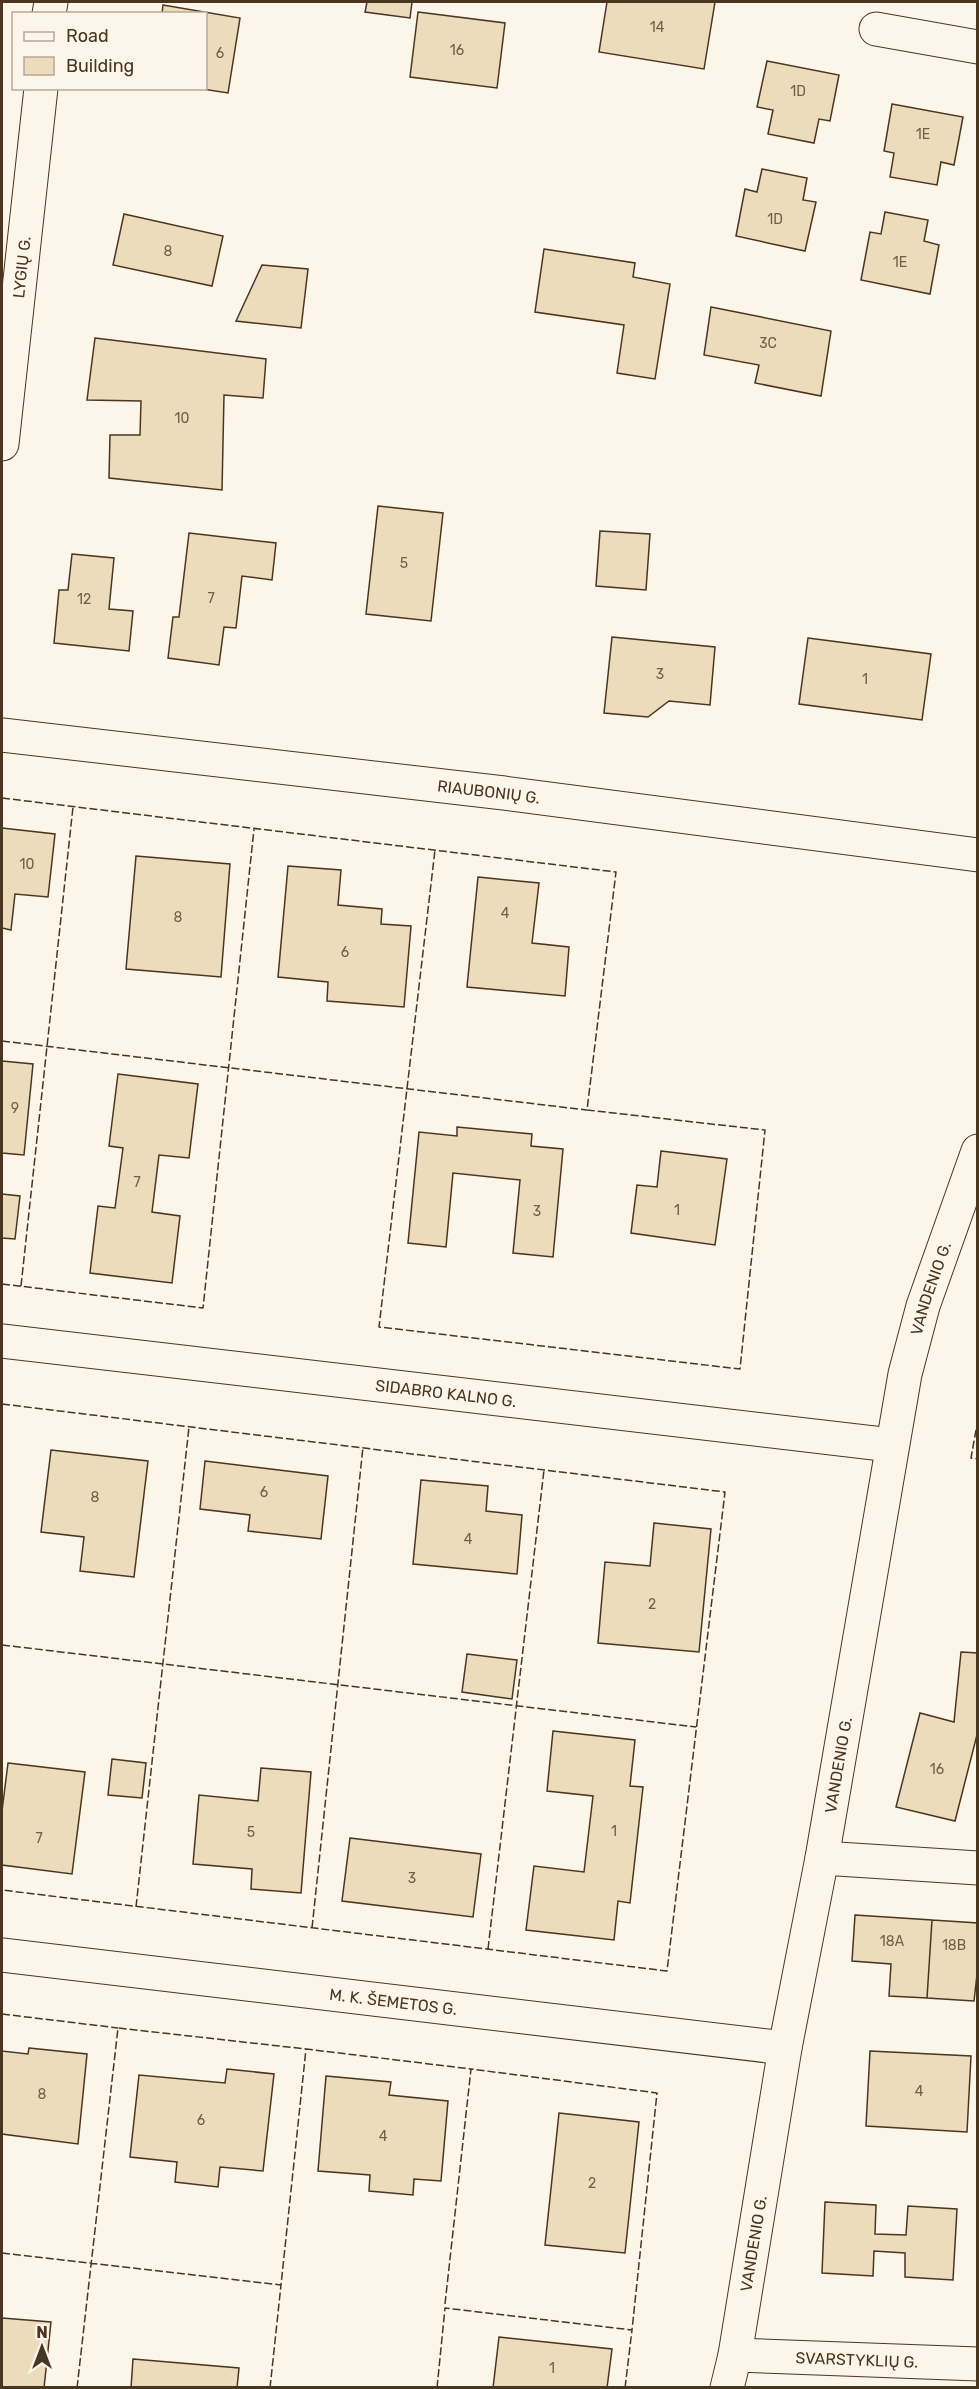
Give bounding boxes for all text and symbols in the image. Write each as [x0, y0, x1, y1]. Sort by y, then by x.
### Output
legend [12, 12, 207, 90]
house number: 14 [650, 19, 665, 36]
text: Road [66, 25, 109, 47]
house number: 16 [450, 42, 464, 59]
house number: 6 [216, 45, 224, 62]
text: Building [66, 55, 134, 77]
house number: 1D [790, 83, 806, 100]
house number: 1E [916, 126, 930, 143]
house number: 1D [767, 211, 783, 228]
street label: LYGIŲ G. [9, 235, 34, 299]
house number: 8 [164, 243, 173, 260]
house number: 1E [893, 254, 907, 271]
house number: 3C [759, 335, 777, 352]
house number: 10 [175, 410, 190, 427]
house number: 5 [400, 555, 408, 572]
house number: 7 [207, 590, 215, 607]
house number: 12 [77, 591, 91, 608]
house number: 3 [656, 666, 664, 683]
house number: 1 [862, 671, 868, 688]
street label: RIAUBONIŲ G. [436, 776, 541, 807]
house number: 10 [20, 856, 35, 873]
house number: 4 [501, 905, 510, 922]
house number: 8 [174, 909, 183, 926]
house number: 6 [341, 944, 349, 961]
house number: 9 [11, 1100, 19, 1117]
house number: 7 [133, 1174, 141, 1191]
house number: 1 [674, 1202, 680, 1219]
house number: 3 [533, 1203, 541, 1220]
street label: VANDENIO G. [906, 1239, 955, 1337]
street label: SIDABRO KALNO G. [374, 1375, 517, 1411]
house number: 6 [260, 1484, 268, 1501]
house number: 8 [91, 1489, 100, 1506]
house number: 4 [464, 1531, 473, 1548]
house number: 2 [648, 1596, 656, 1613]
street label: VANDENIO G. [820, 1715, 856, 1814]
house number: 16 [930, 1761, 944, 1778]
house number: 1 [611, 1823, 617, 1840]
house number: 5 [247, 1824, 255, 1841]
house number: 7 [35, 1830, 43, 1847]
house number: 3 [408, 1870, 416, 1887]
house number: 18A [880, 1933, 905, 1950]
house number: 18B [942, 1937, 966, 1954]
street label: M. K. ŠEMETOS G. [328, 1984, 458, 2018]
house number: 4 [915, 2083, 924, 2100]
house number: 8 [38, 2086, 47, 2103]
house number: 6 [197, 2112, 205, 2129]
house number: 4 [379, 2128, 388, 2145]
house number: 2 [588, 2175, 596, 2192]
street label: VANDENIO G. [736, 2194, 770, 2293]
north arrow [12, 2317, 72, 2377]
text: N [36, 2323, 48, 2342]
street label: SVARSTYKLIŲ G. [795, 2348, 919, 2371]
house number: 1 [549, 2360, 555, 2377]

